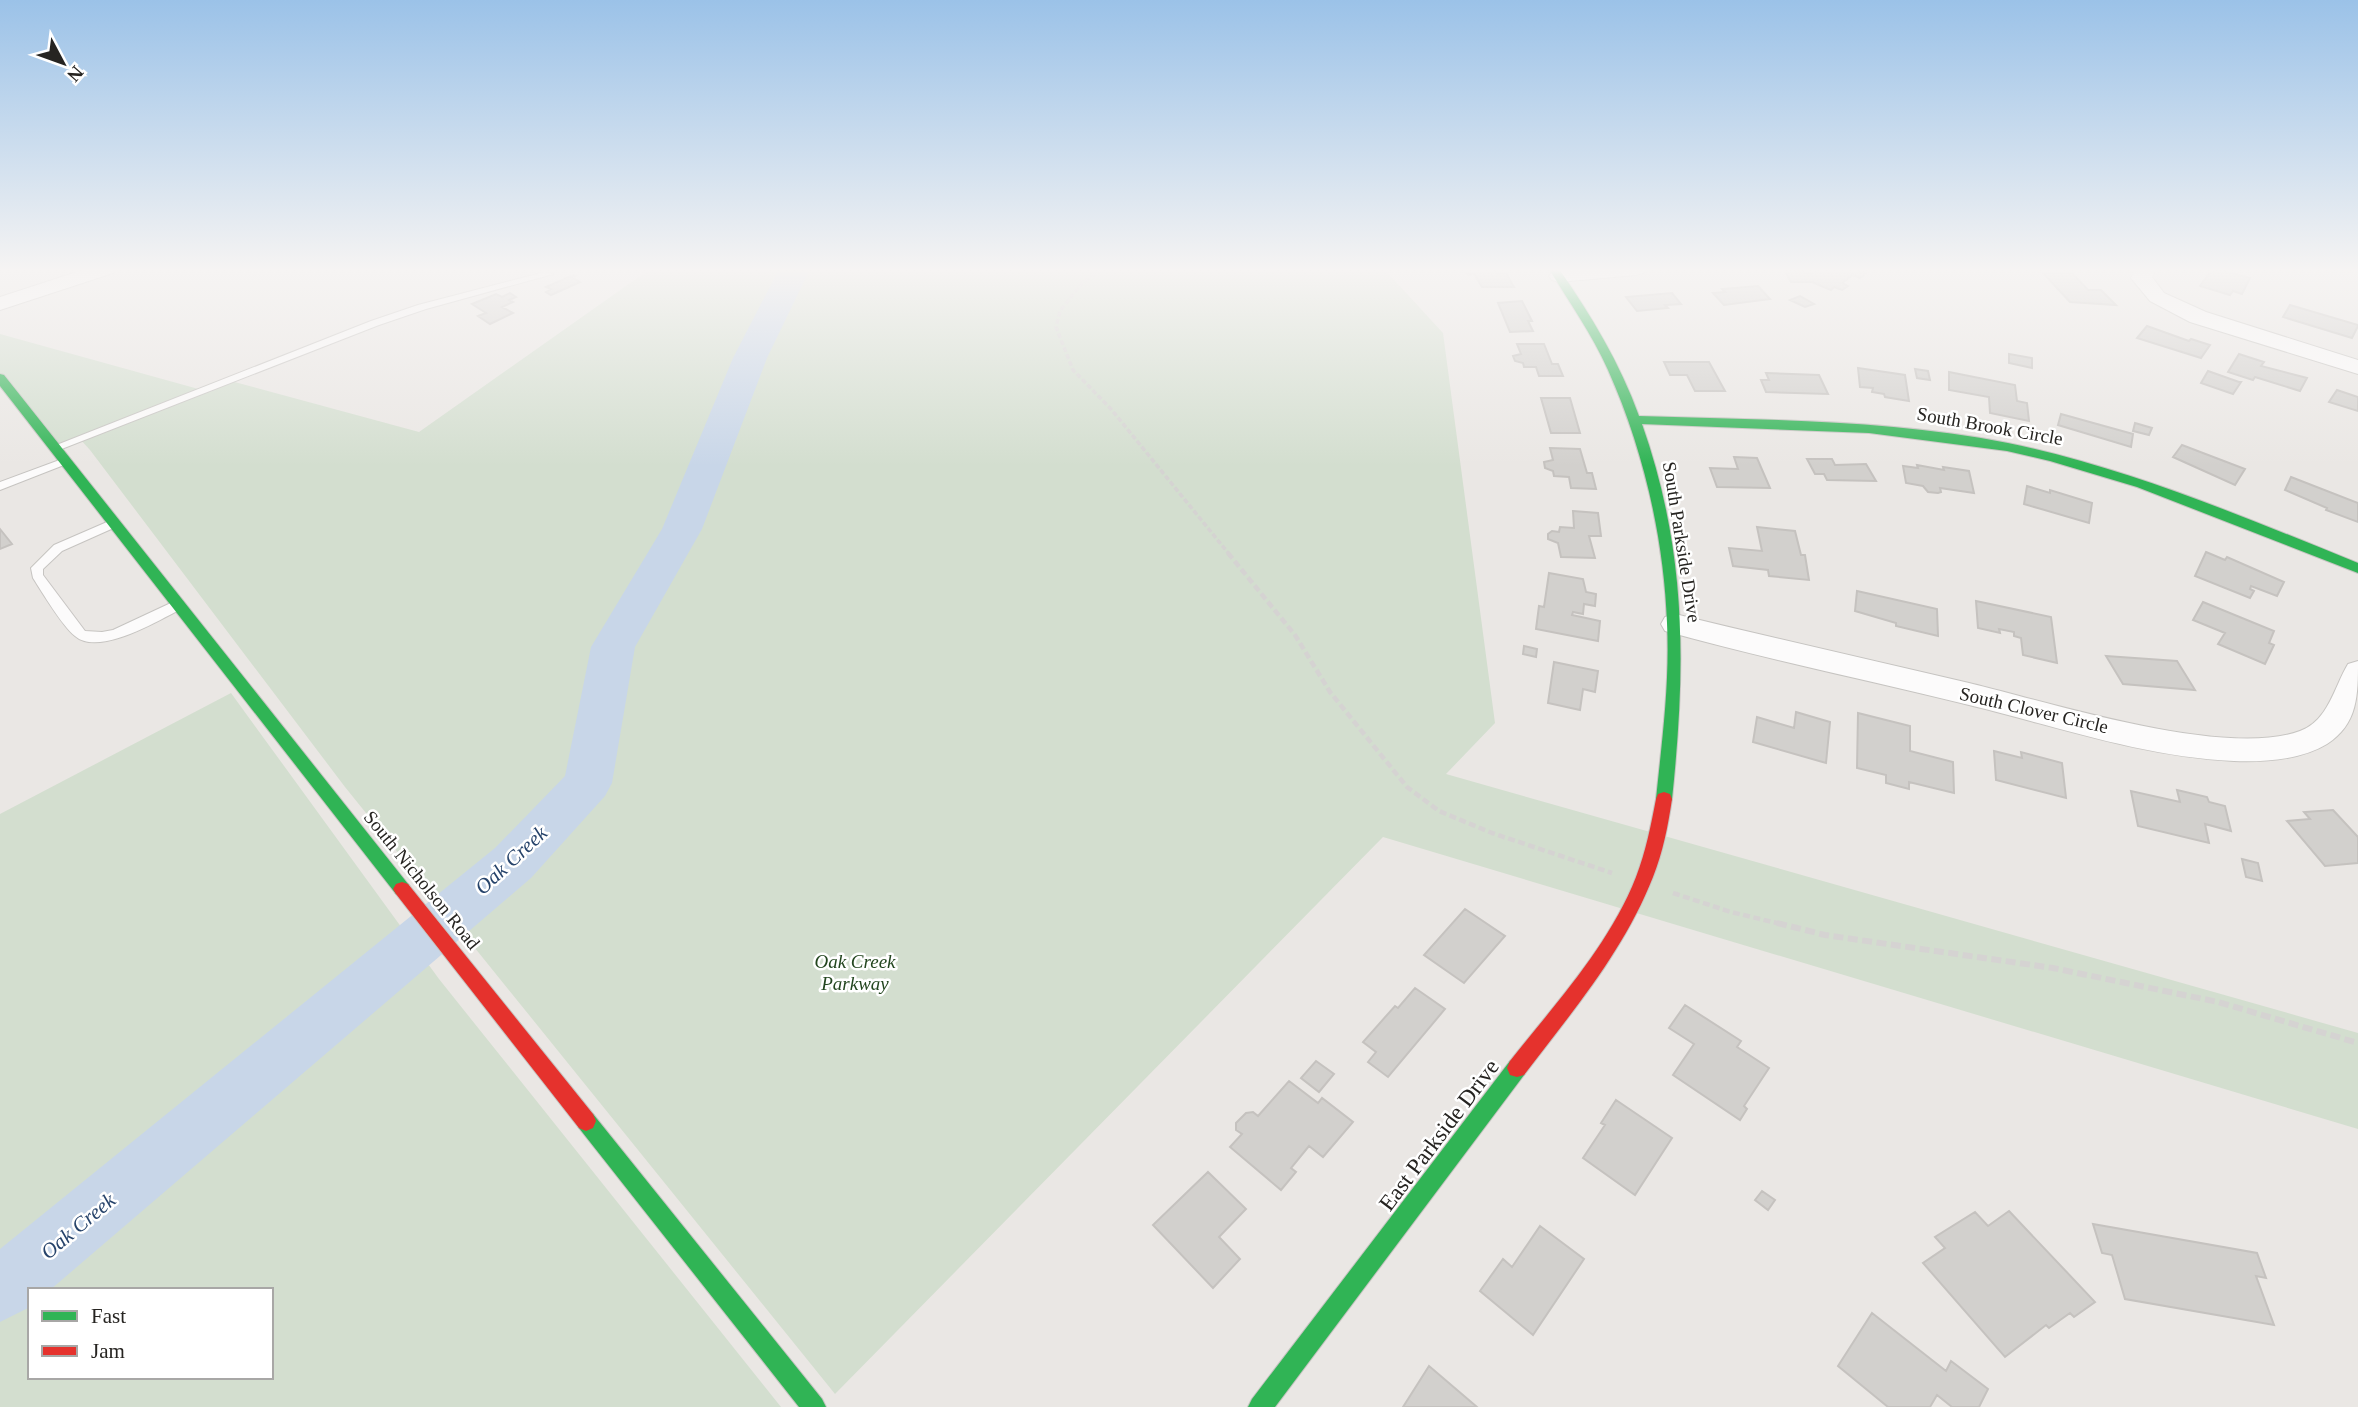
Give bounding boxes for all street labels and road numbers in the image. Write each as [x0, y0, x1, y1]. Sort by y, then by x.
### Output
street label: South Brook Circle [1915, 403, 2065, 449]
street label: South Parkside Drive [1659, 460, 1705, 624]
street label: South Clover Circle [1958, 683, 2110, 737]
street label: South Nicholson Road [360, 807, 485, 954]
street label: East Parkside Drive [1374, 1055, 1504, 1215]

